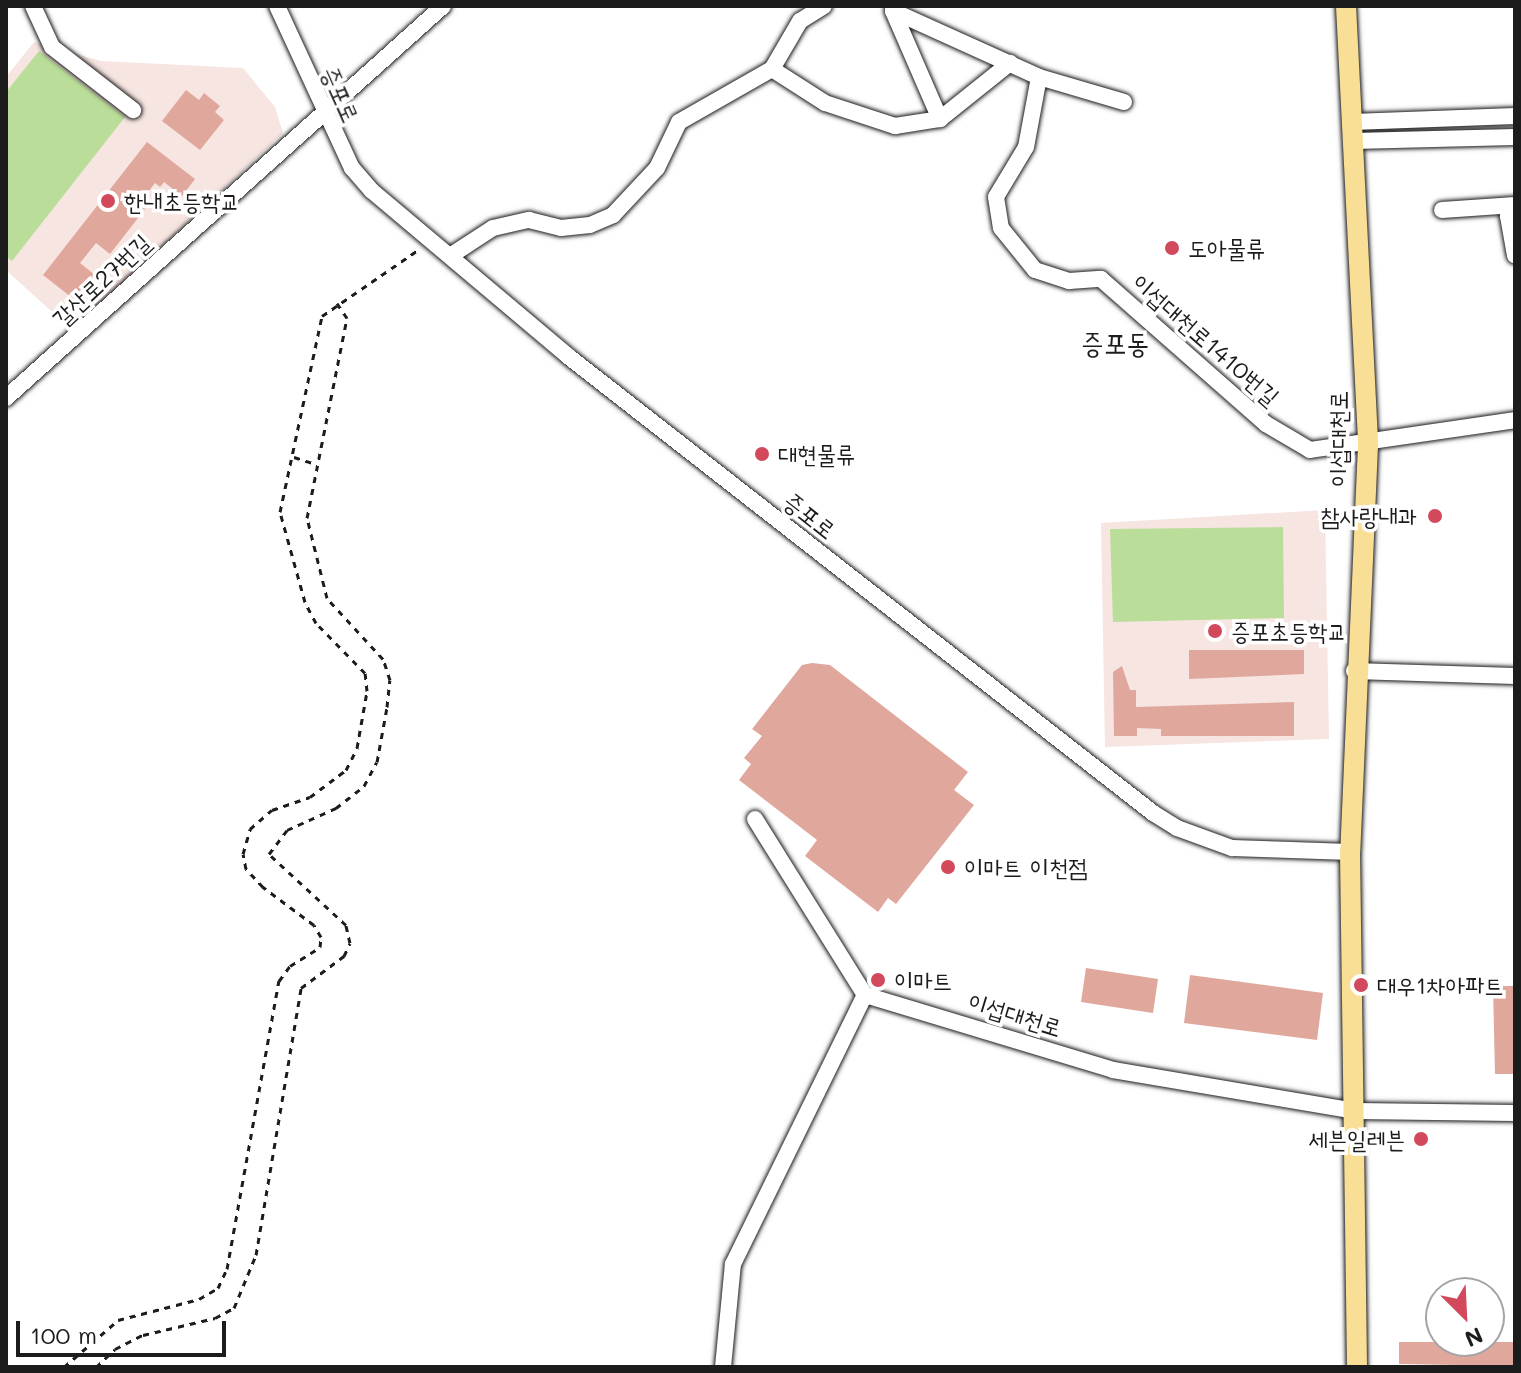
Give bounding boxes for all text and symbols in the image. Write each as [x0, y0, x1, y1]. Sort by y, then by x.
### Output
street label: 증포로 [316, 62, 366, 126]
place label: 한내초등학교 [124, 187, 240, 215]
marker: 한내초등학교 [99, 192, 117, 210]
street label: 갈산로27번길 [46, 227, 156, 333]
place label: 도아물류 [1188, 234, 1265, 262]
marker: 도아물류 [1163, 239, 1181, 257]
street label: 이섭대천로1410번길 [1127, 267, 1285, 411]
district label: 증포동 [1081, 325, 1149, 359]
street label: 이섭대천로 [1324, 391, 1352, 487]
place label: 대현물류 [778, 440, 855, 468]
marker: 대현물류 [753, 445, 771, 463]
street label: 증포로 [778, 486, 842, 544]
place label: 참사랑내과 [1320, 502, 1417, 530]
marker: 참사랑내과 [1424, 505, 1446, 527]
place label: 증포초등학교 [1231, 617, 1347, 645]
marker: 증포초등학교 [1206, 622, 1224, 640]
place label: 이마트 이천점 [964, 853, 1088, 881]
marker: 이마트 이천점 [939, 858, 957, 876]
place label: 이마트 [894, 966, 952, 994]
marker: 이마트 [869, 971, 887, 989]
place label: 대우1차아파트 [1377, 971, 1504, 999]
marker: 대우1차아파트 [1352, 976, 1370, 994]
street label: 이섭대천로 [965, 986, 1065, 1042]
place label: 세븐일레븐 [1308, 1125, 1405, 1153]
marker: 세븐일레븐 [1412, 1130, 1430, 1148]
north arrow [1425, 1277, 1505, 1357]
scale bar [20, 1305, 230, 1355]
text: 100 m [30, 1319, 97, 1350]
text: N [1461, 1321, 1488, 1354]

